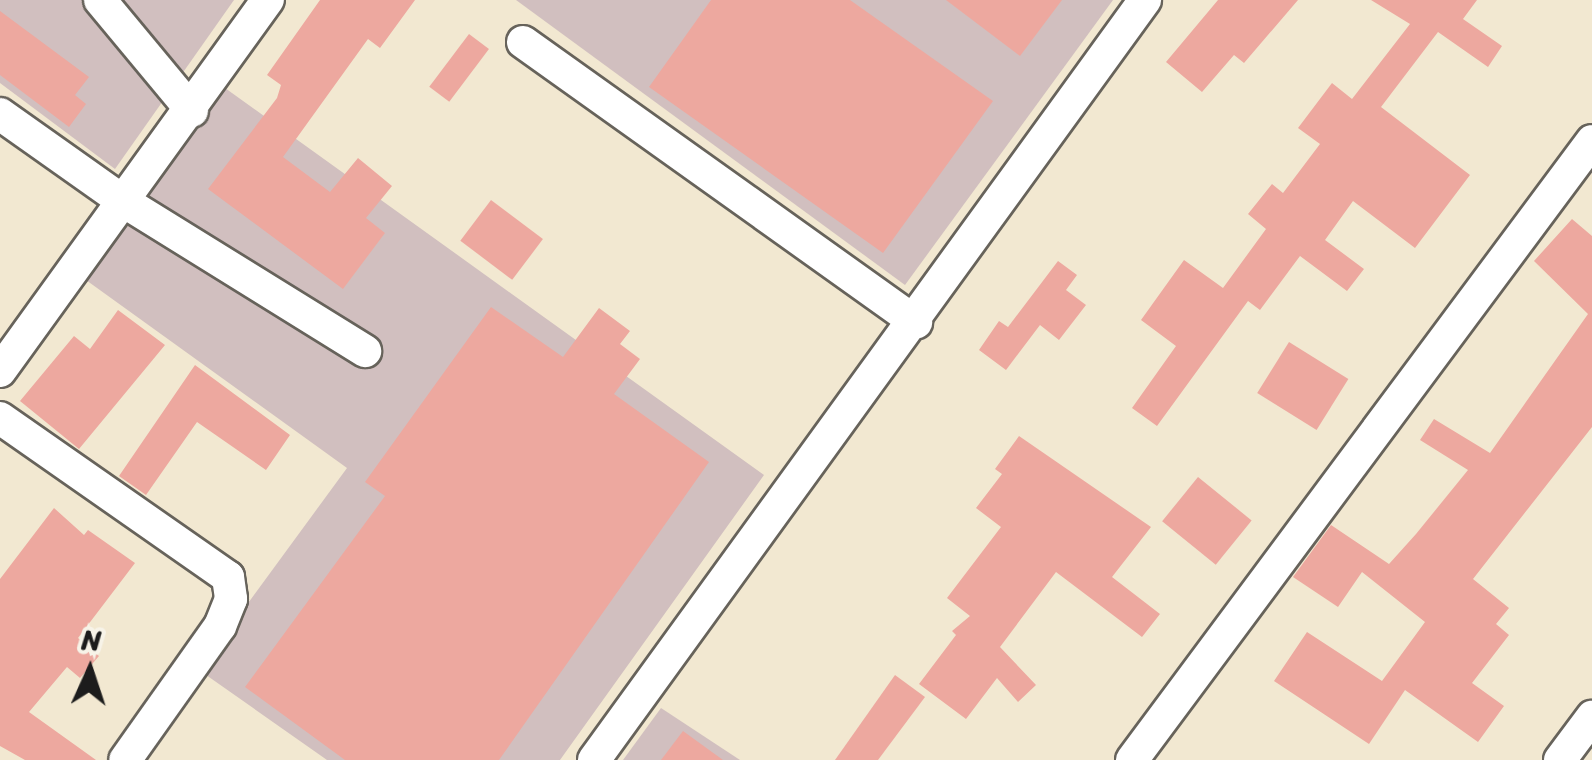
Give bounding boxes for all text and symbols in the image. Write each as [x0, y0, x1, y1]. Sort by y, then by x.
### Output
text: N [81, 615, 103, 665]
north arrow [40, 620, 140, 720]

